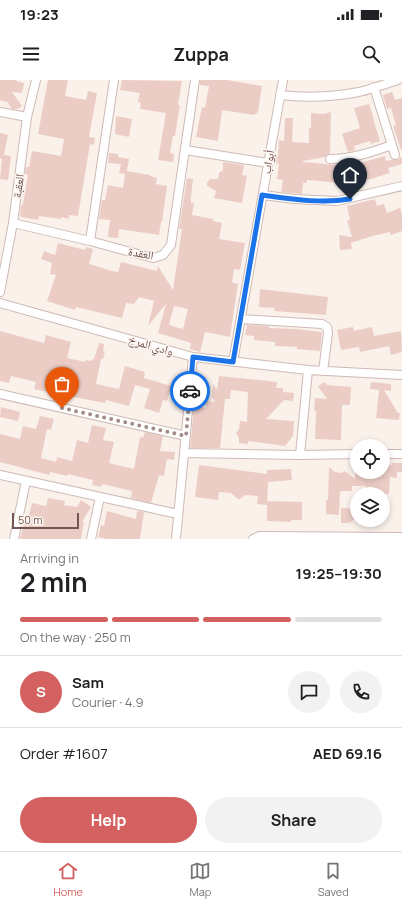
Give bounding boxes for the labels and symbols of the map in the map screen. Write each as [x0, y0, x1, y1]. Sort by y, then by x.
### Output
street label: أبواب [258, 149, 278, 175]
pin [333, 158, 367, 199]
street label: العقبة [8, 173, 28, 199]
street label: العقدة [127, 242, 155, 264]
street label: وادي المرخ [126, 330, 175, 361]
pin [45, 367, 79, 408]
courier [170, 371, 210, 411]
scale bar [12, 511, 79, 530]

